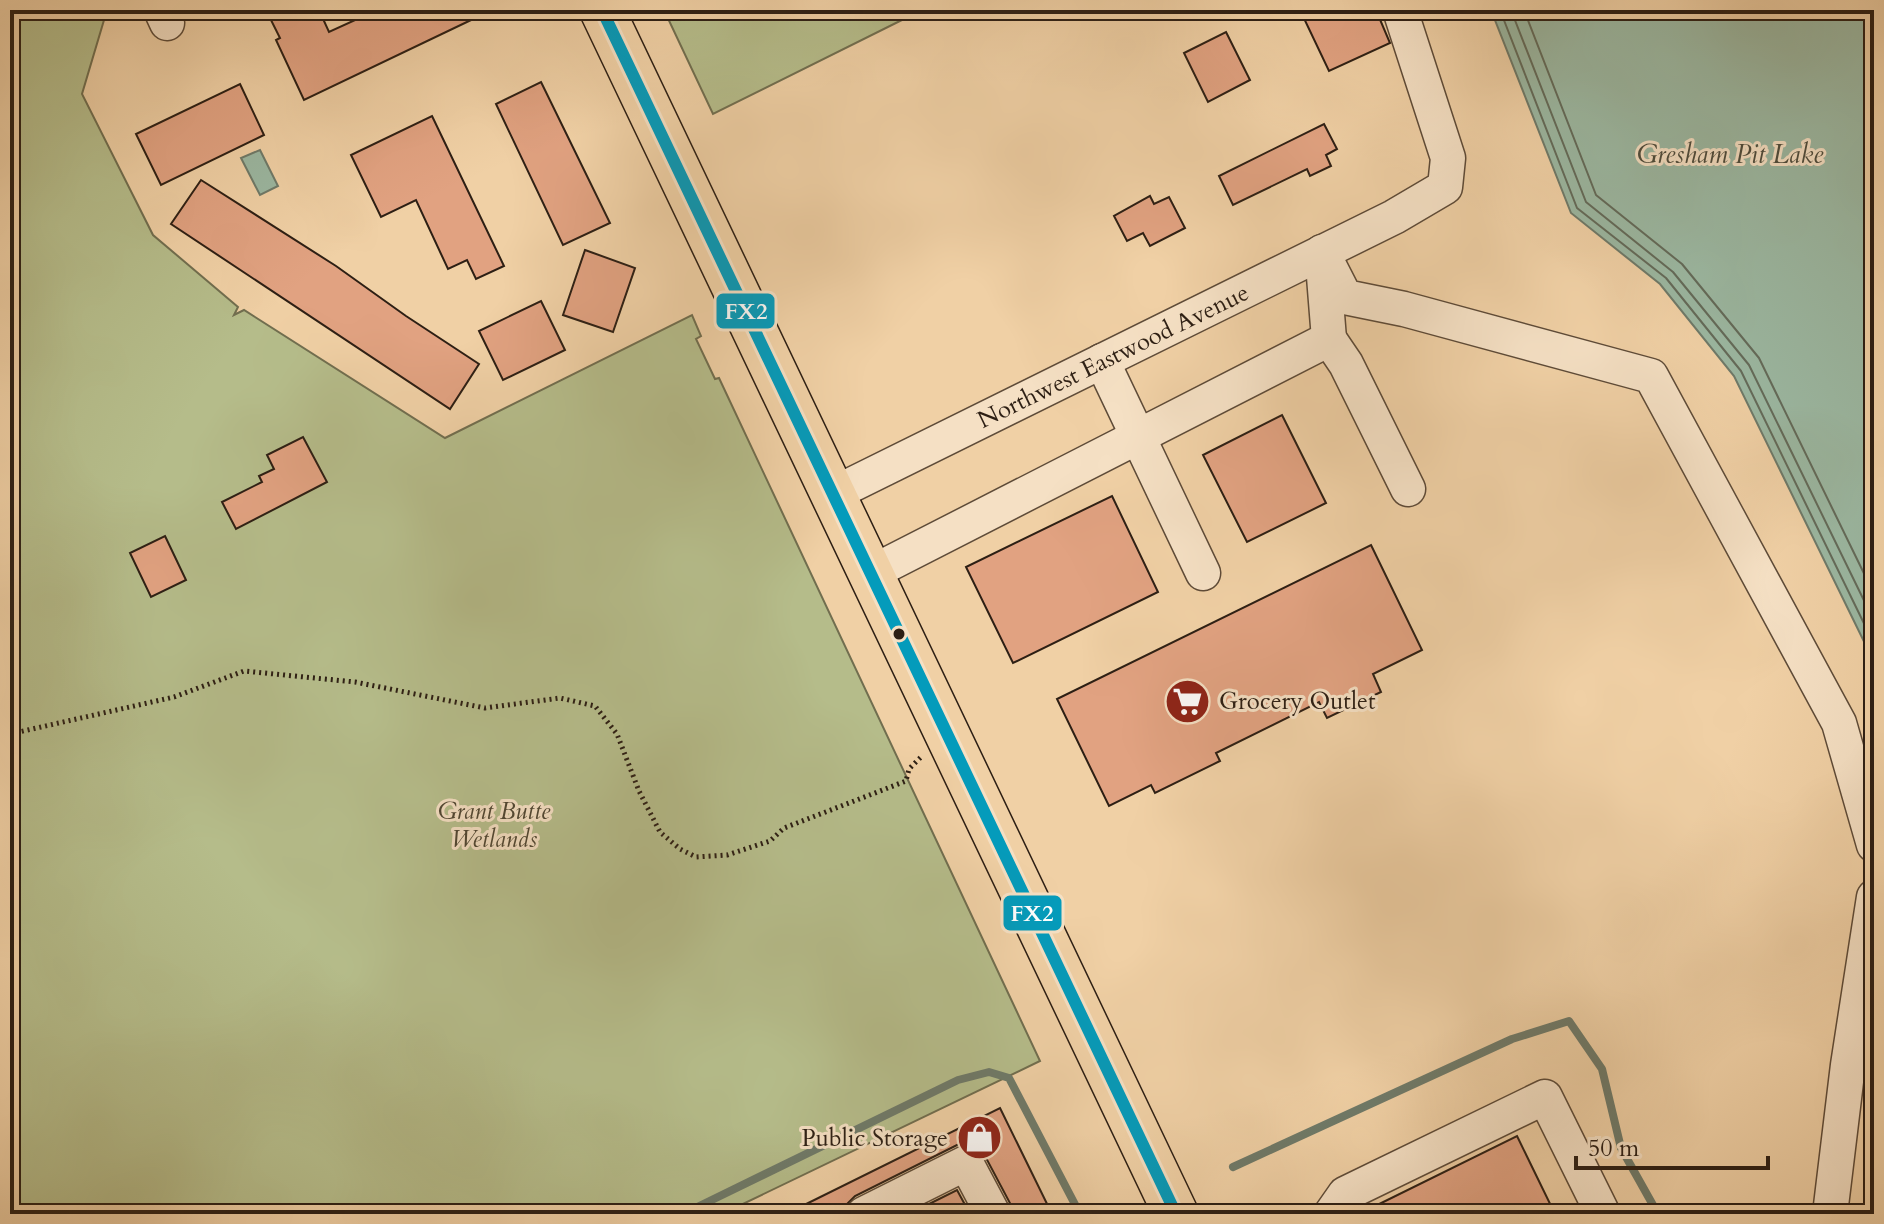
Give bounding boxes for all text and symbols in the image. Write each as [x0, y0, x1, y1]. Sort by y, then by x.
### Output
water label: Gresham Pit Lake [1637, 137, 1824, 172]
street label: Northwest Eastwood Avenue [972, 276, 1254, 437]
line badge: FX2 [715, 292, 776, 330]
text: FX2 [725, 297, 767, 327]
unlabelled marker [891, 626, 907, 642]
supermarket icon: Grocery Outlet [1164, 677, 1212, 725]
place label: Grocery Outlet [1219, 685, 1376, 718]
park label: Grant Butte Wetlands [438, 795, 551, 856]
line badge: FX2 [1002, 894, 1063, 932]
text: FX2 [1011, 899, 1053, 929]
shop icon: Public Storage [955, 1114, 1003, 1162]
scale bar [1576, 1120, 1768, 1170]
place label: Public Storage [801, 1122, 948, 1155]
text: 50 m [1588, 1132, 1640, 1165]

